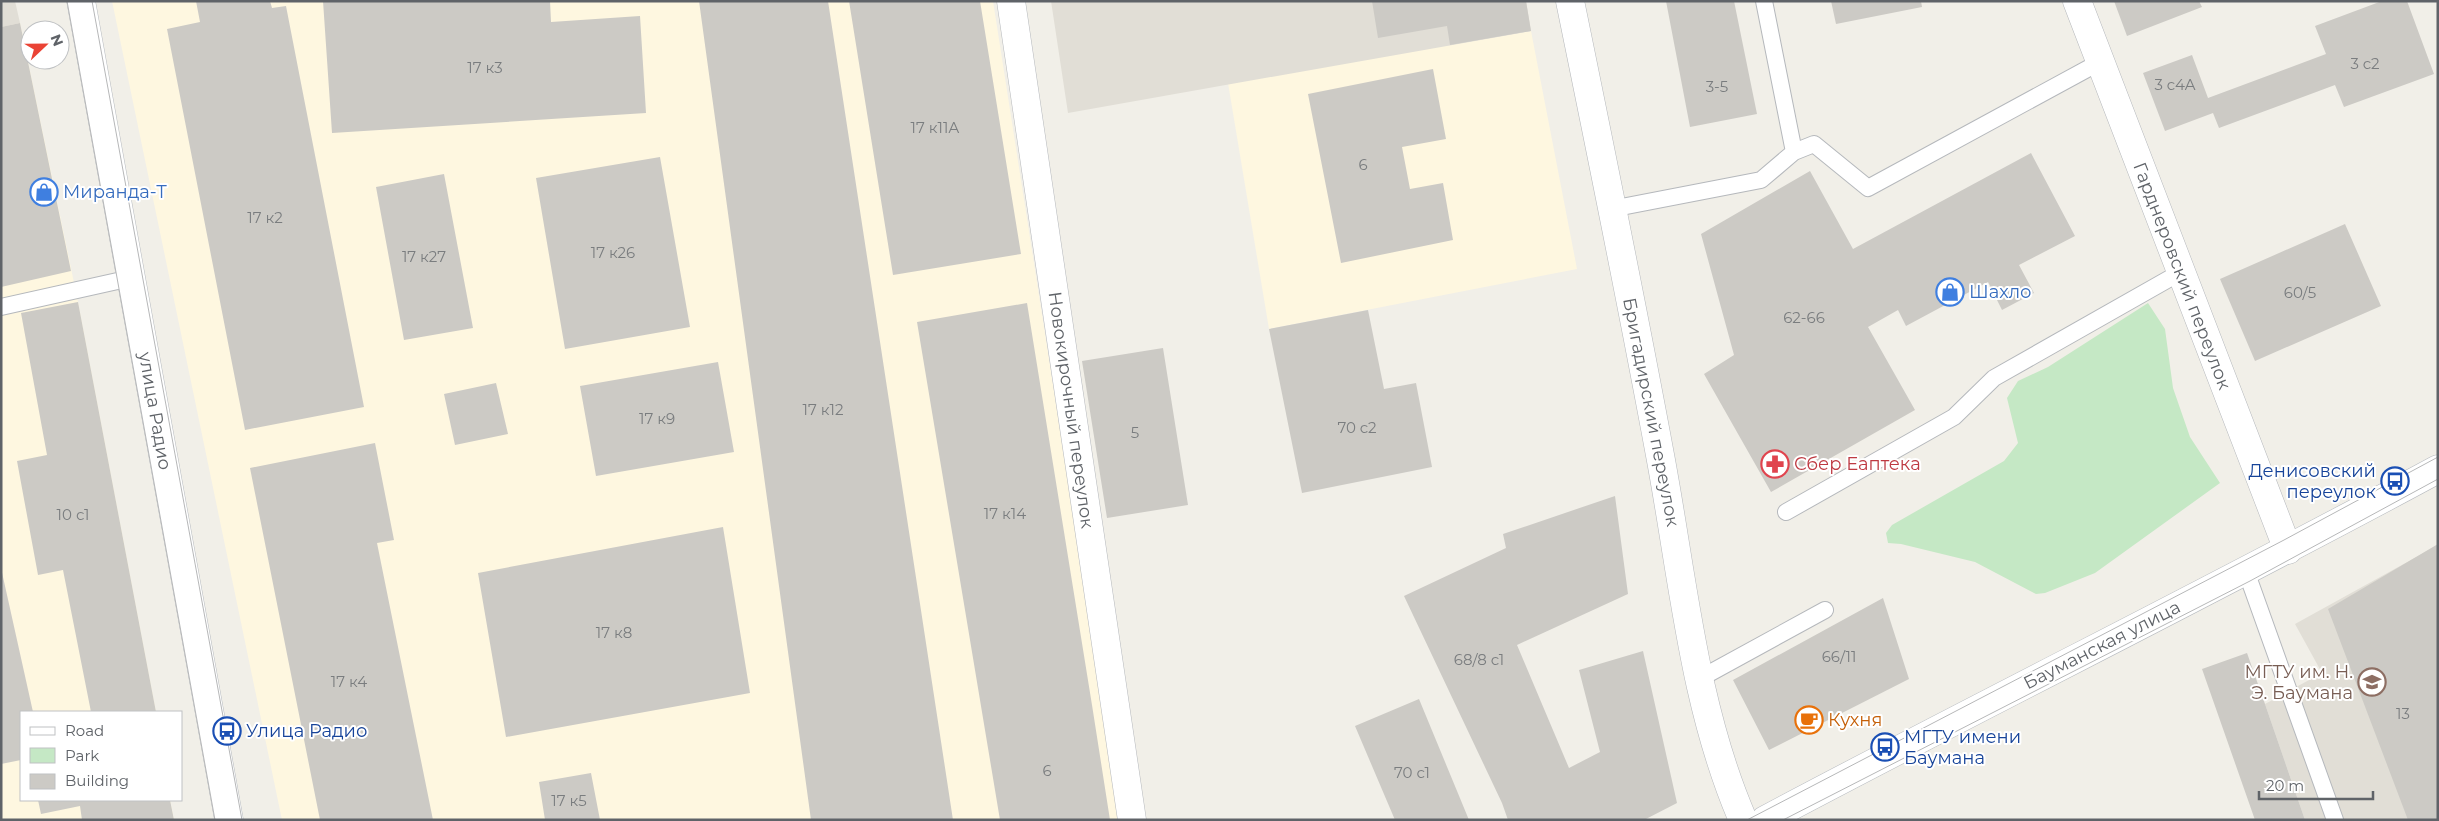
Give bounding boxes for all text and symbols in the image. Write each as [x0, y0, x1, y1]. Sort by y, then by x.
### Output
north arrow [20, 20, 70, 70]
text: N [47, 32, 68, 49]
house number: 3 с2 [2350, 54, 2380, 73]
house number: 17 к3 [467, 58, 503, 77]
house number: 3 c4A [2154, 75, 2196, 94]
house number: 3-5 [1706, 77, 1728, 96]
house number: 17 к11А [911, 118, 959, 137]
house number: 6 [1358, 155, 1368, 174]
street label: Гарднеровский переулок [2128, 159, 2236, 393]
shop icon: Миранда-Т [29, 177, 59, 207]
place label: Миранда-Т [63, 181, 167, 203]
house number: 17 к2 [247, 208, 283, 227]
house number: 17 к26 [591, 243, 635, 262]
house number: 17 к27 [402, 247, 446, 266]
shop icon: Шахло [1935, 277, 1965, 307]
place label: Шахло [1969, 281, 2031, 303]
house number: 60/5 [2284, 283, 2316, 302]
street label: Новокирочный переулок [1043, 290, 1099, 530]
street label: Бригадирский переулок [1618, 296, 1684, 529]
house number: 62-66 [1783, 308, 1825, 327]
street label: улица Радио [134, 349, 176, 472]
house number: 17 к12 [803, 400, 843, 419]
house number: 17 к9 [639, 409, 675, 428]
house number: 70 с2 [1337, 418, 1377, 437]
house number: 5 [1131, 423, 1139, 442]
pharmacy icon: Сбер Еаптека [1760, 449, 1790, 479]
place label: Сбер Еаптека [1794, 453, 1921, 475]
place label: Денисовский переулок [2249, 460, 2377, 503]
bus stop icon: Денисовский переулок [2380, 466, 2410, 496]
house number: 17 к14 [984, 504, 1026, 523]
house number: 10 с1 [57, 505, 89, 524]
street label: Бауманская улица [2020, 596, 2184, 694]
house number: 17 к8 [596, 623, 632, 642]
house number: 66/11 [1822, 647, 1856, 666]
house number: 68/8 с1 [1454, 650, 1504, 669]
place label: МГТУ им. Н. Э. Баумана [2244, 661, 2353, 704]
school or university icon: МГТУ им. Н. Э. Баумана [2357, 667, 2387, 697]
house number: 17 к4 [331, 672, 367, 691]
house number: 13 [2396, 704, 2410, 723]
cafe icon: Кухня [1794, 705, 1824, 735]
place label: Кухня [1828, 709, 1882, 731]
legend [20, 711, 182, 801]
bus stop icon: Улица Радио [212, 716, 242, 746]
place label: Улица Радио [246, 720, 367, 742]
text: Road [65, 721, 104, 740]
place label: МГТУ имени Баумана [1904, 726, 2021, 769]
bus stop icon: МГТУ имени Баумана [1870, 732, 1900, 762]
text: Park [65, 746, 99, 765]
house number: 6 [1042, 761, 1052, 780]
house number: 70 с1 [1394, 763, 1430, 782]
scale bar [2259, 768, 2373, 800]
text: Building [65, 771, 129, 790]
text: 20 m [2266, 776, 2304, 795]
house number: 17 к5 [551, 791, 587, 810]

